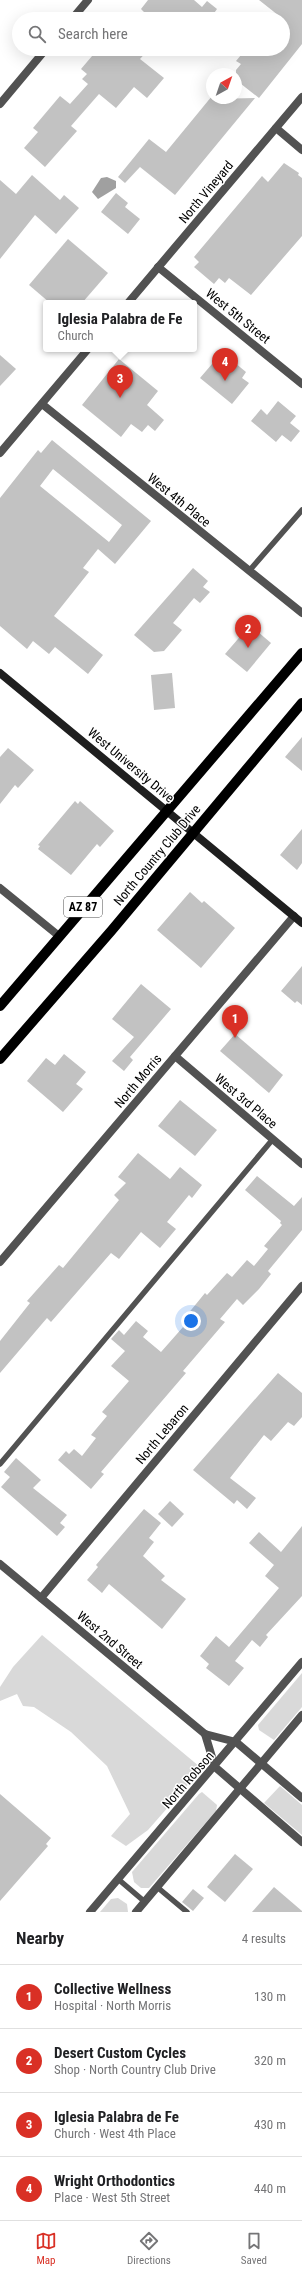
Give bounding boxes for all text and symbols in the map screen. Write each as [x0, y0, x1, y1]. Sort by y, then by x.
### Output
search box [12, 12, 290, 56]
icon: search [26, 23, 48, 45]
text: Search here [58, 25, 128, 43]
north arrow [206, 68, 242, 104]
street label: North Vineyard [176, 158, 236, 226]
street label: West 5th Street [203, 285, 273, 347]
popup [43, 300, 197, 352]
text: Iglesia Palabra de Fe [58, 310, 182, 328]
text: Church [58, 328, 94, 343]
pin: 4 [212, 348, 238, 381]
pin: 3 [107, 365, 133, 398]
street label: West 4th Place [145, 470, 213, 530]
pin: 2 [235, 615, 261, 648]
street label: West University Drive [85, 725, 177, 805]
street label: North Country Club Drive [111, 802, 203, 908]
road number: AZ 87 [64, 897, 102, 917]
pin: 1 [222, 1005, 248, 1038]
street label: North Morris [111, 1051, 165, 1111]
street label: West 3rd Place [212, 1071, 280, 1131]
your location [181, 1311, 201, 1331]
street label: North Lebaron [133, 1401, 191, 1467]
street label: West 2nd Street [74, 1608, 146, 1672]
street label: North Robson [159, 1748, 217, 1812]
text: Nearby [16, 1928, 64, 1948]
text: 4 results [242, 1931, 286, 1946]
text: Collective Wellness [54, 1980, 171, 1998]
text: 1 [26, 1989, 32, 2004]
text: 130 m [254, 1989, 286, 2004]
text: Hospital · North Morris [54, 1998, 171, 2013]
text: Desert Custom Cycles [54, 2044, 186, 2062]
text: 2 [26, 2053, 32, 2068]
text: 320 m [254, 2053, 286, 2068]
text: Shop · North Country Club Drive [54, 2062, 216, 2077]
text: Iglesia Palabra de Fe [54, 2108, 179, 2126]
text: 3 [26, 2117, 32, 2132]
text: 430 m [254, 2117, 286, 2132]
text: Church · West 4th Place [54, 2126, 176, 2141]
text: Wright Orthodontics [54, 2172, 175, 2190]
text: 4 [26, 2181, 32, 2196]
text: 440 m [254, 2181, 286, 2196]
text: Place · West 5th Street [54, 2190, 170, 2205]
tab: Map [35, 2230, 57, 2267]
tab: Directions [127, 2230, 171, 2267]
tab: Saved [241, 2230, 267, 2267]

